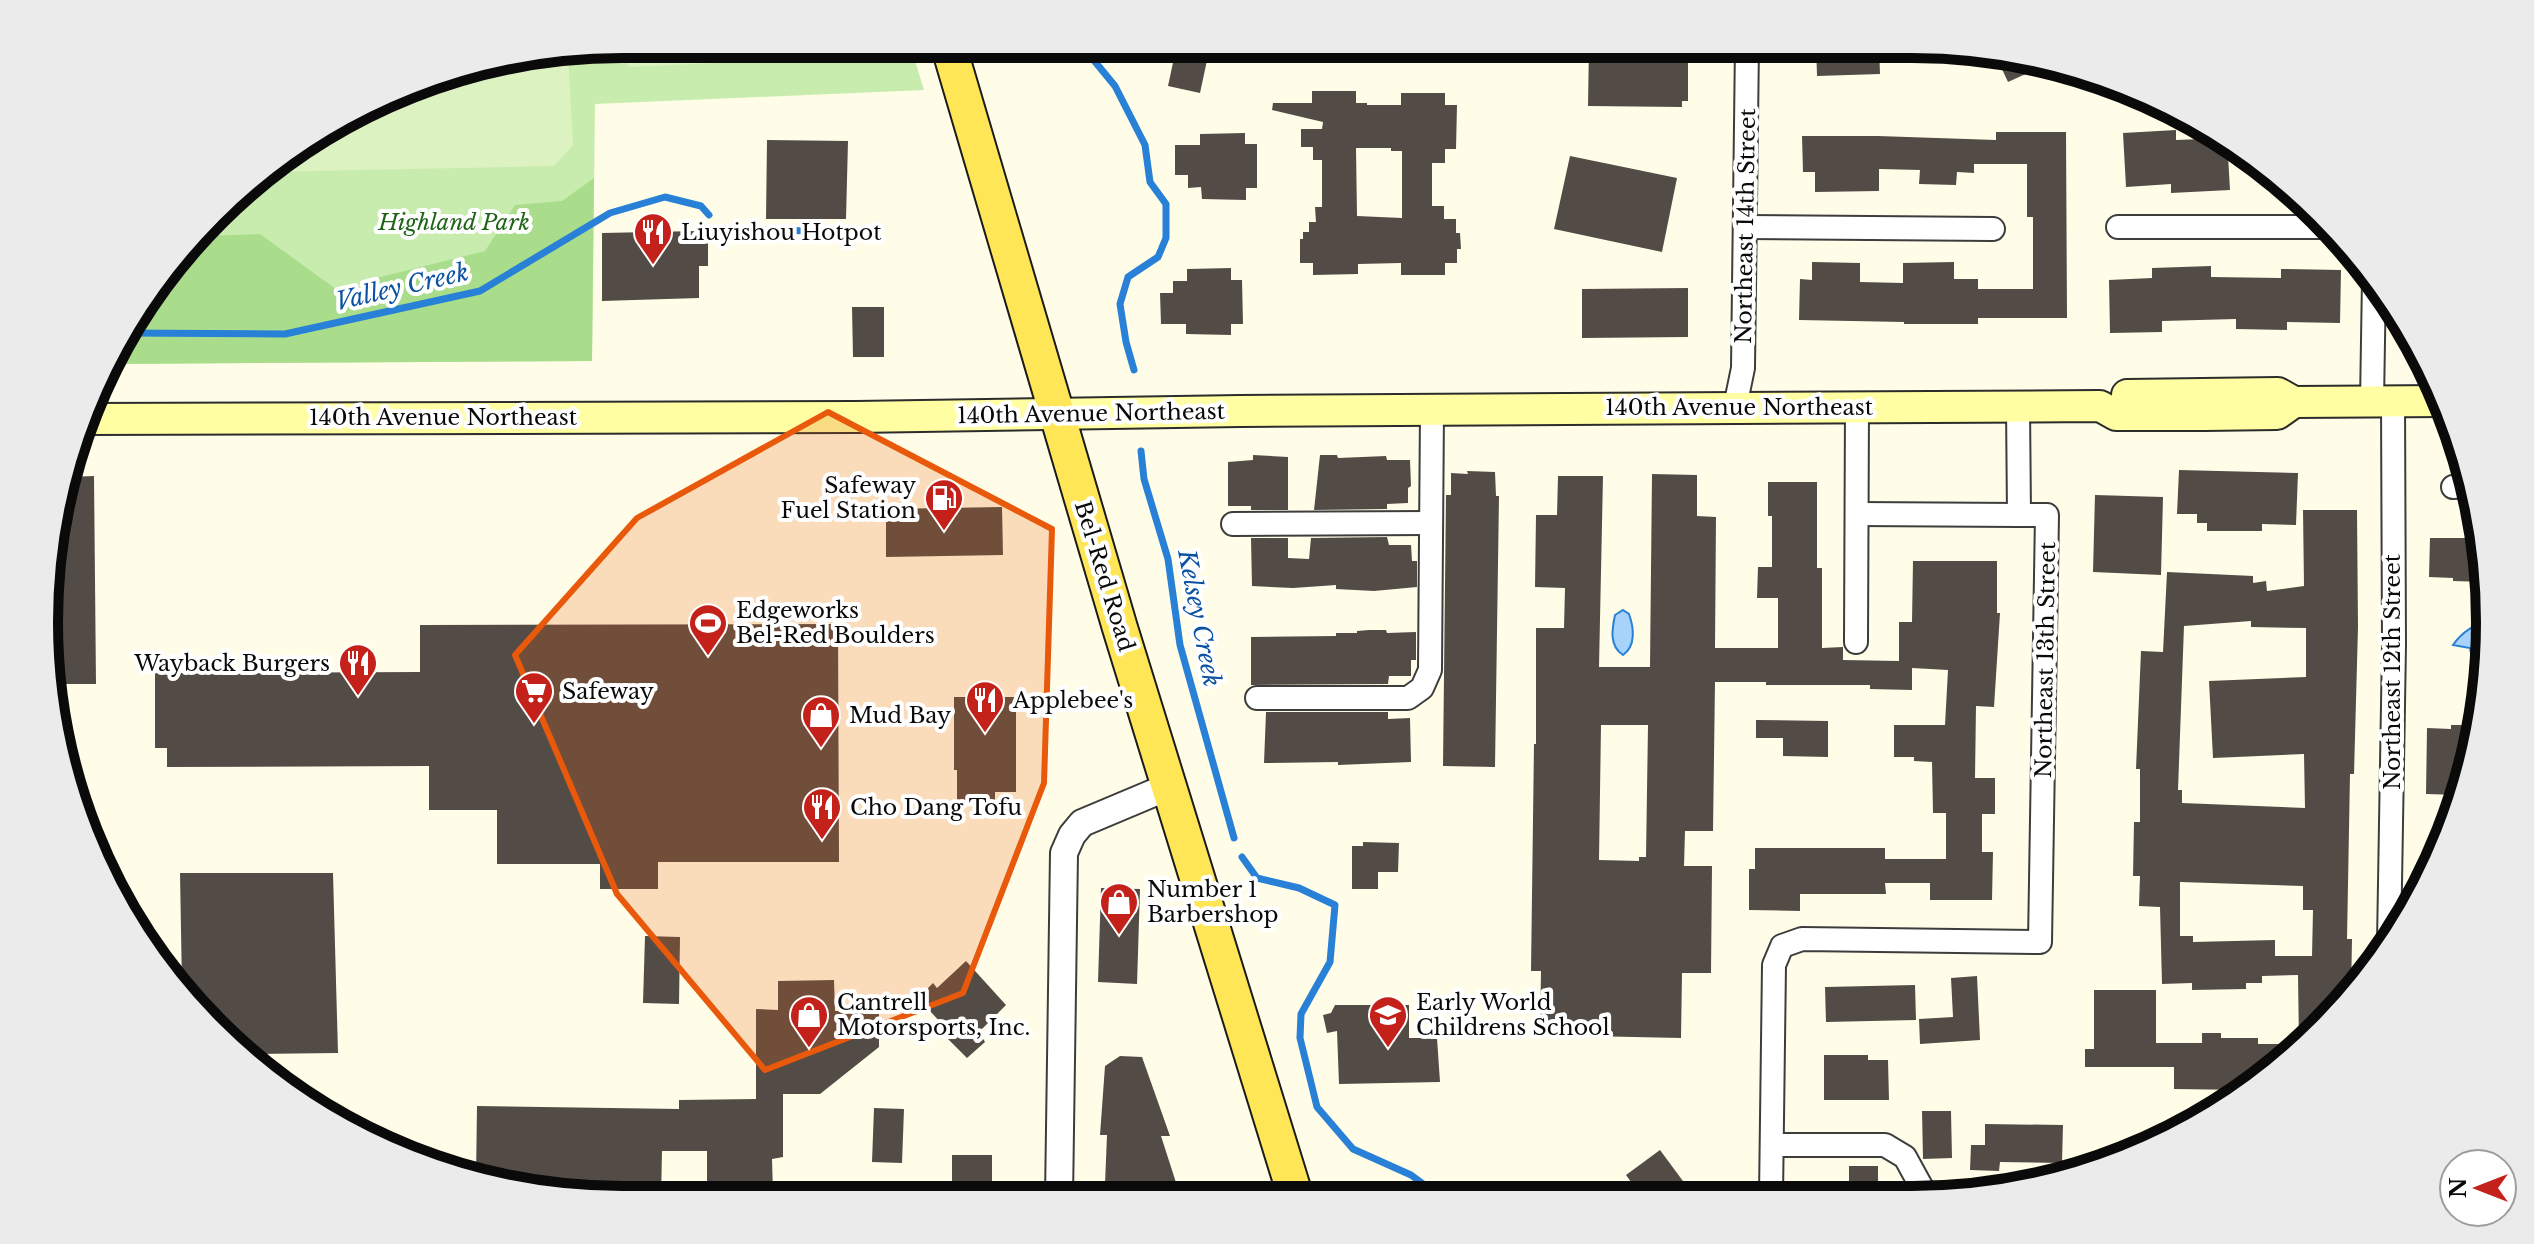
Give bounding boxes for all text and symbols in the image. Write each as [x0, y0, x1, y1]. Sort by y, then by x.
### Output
street label: Northeast 14th Street [1730, 107, 1761, 344]
park label: Highland Park [377, 209, 530, 236]
restaurant icon: Liuyishou Hotpot [632, 211, 674, 266]
place label: Liuyishou Hotpot [681, 219, 882, 246]
water label: Valley Creek [333, 257, 471, 316]
street label: 140th Avenue Northeast [1605, 394, 1874, 421]
street label: 140th Avenue Northeast [957, 398, 1226, 429]
street label: 140th Avenue Northeast [309, 404, 578, 431]
place label: Safeway Fuel Station [781, 472, 916, 524]
fuel station icon: Safeway Fuel Station [923, 477, 965, 532]
street label: Bel-Red Road [1069, 498, 1140, 655]
street label: Northeast 13th Street [2030, 541, 2061, 778]
water label: Kelsey Creek [1172, 546, 1227, 689]
street label: Northeast 12th Street [2379, 553, 2406, 790]
place label: Edgeworks Bel-Red Boulders [736, 597, 935, 649]
sports icon: Edgeworks Bel-Red Boulders [687, 602, 729, 657]
restaurant icon: Wayback Burgers [337, 642, 379, 697]
place label: Wayback Burgers [133, 650, 330, 677]
supermarket icon: Safeway [513, 670, 555, 725]
place label: Safeway [562, 678, 654, 705]
restaurant icon: Applebee's [964, 679, 1006, 734]
place label: Applebee's [1012, 687, 1133, 714]
shop icon: Mud Bay [800, 694, 842, 749]
place label: Mud Bay [849, 702, 951, 729]
restaurant icon: Cho Dang Tofu [801, 786, 843, 841]
place label: Cho Dang Tofu [850, 794, 1022, 821]
place label: Number 1 Barbershop [1147, 876, 1279, 928]
shop icon: Number 1 Barbershop [1098, 881, 1140, 936]
place label: Cantrell Motorsports, Inc. [837, 989, 1030, 1041]
place label: Early World Childrens School [1416, 989, 1610, 1041]
shop icon: Cantrell Motorsports, Inc. [788, 994, 830, 1049]
school or university icon: Early World Childrens School [1367, 994, 1409, 1049]
north arrow [2438, 1148, 2518, 1228]
text: N [2445, 1177, 2472, 1198]

